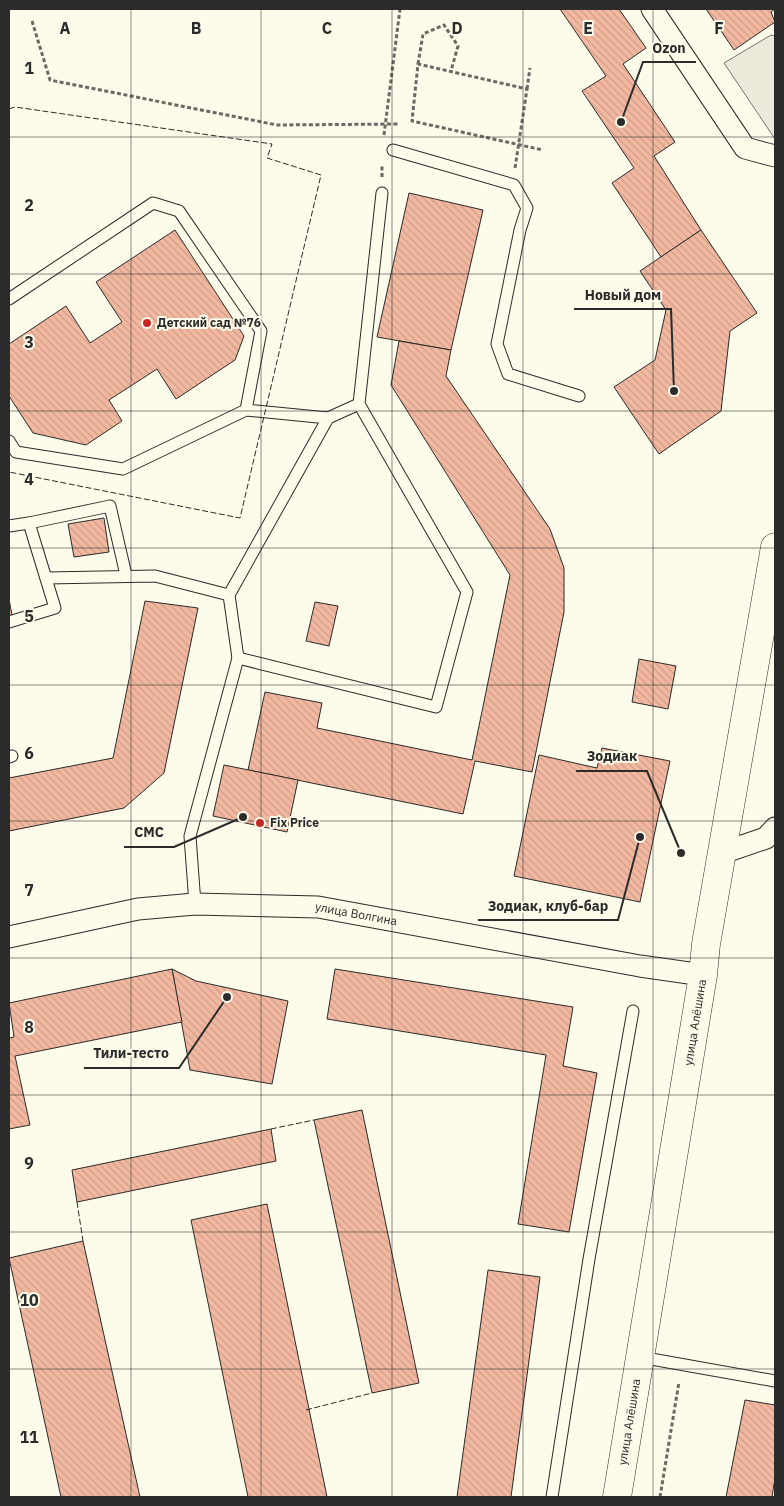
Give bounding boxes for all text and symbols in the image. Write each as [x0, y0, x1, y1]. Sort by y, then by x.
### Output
text: A [60, 18, 71, 38]
text: B [191, 18, 202, 38]
text: C [322, 18, 332, 38]
text: D [451, 18, 463, 38]
text: E [583, 18, 593, 38]
text: F [714, 18, 724, 38]
callout: Ozon [643, 33, 696, 62]
text: Ozon [652, 39, 686, 57]
text: 1 [24, 58, 34, 78]
text: 2 [24, 195, 34, 215]
callout: Новый дом [574, 280, 671, 309]
text: Новый дом [585, 286, 661, 304]
place label: Детский сад №76 [157, 315, 261, 330]
marker: Детский сад №76 [141, 317, 153, 329]
text: 3 [24, 332, 34, 352]
text: 4 [24, 469, 34, 489]
text: 5 [24, 606, 34, 626]
callout: Зодиак [576, 742, 647, 771]
text: 6 [24, 743, 34, 763]
text: Зодиак [587, 747, 637, 765]
place label: Fix Price [270, 815, 319, 830]
marker: Fix Price [254, 817, 266, 829]
callout: СМС [124, 818, 174, 847]
text: СМС [134, 823, 164, 841]
text: 7 [24, 880, 34, 900]
callout: Зодиак, клуб-бар [478, 891, 618, 920]
text: Зодиак, клуб-бар [488, 897, 608, 915]
street label: улица Волгина [314, 899, 399, 928]
street label: улица Алёшина [680, 977, 709, 1067]
text: 8 [24, 1017, 34, 1037]
callout: Тили-тесто [84, 1039, 179, 1068]
text: Тили-тесто [93, 1044, 169, 1062]
text: 9 [24, 1153, 34, 1173]
text: 10 [19, 1290, 39, 1310]
street label: улица Алёшина [614, 1377, 643, 1466]
text: 11 [19, 1427, 39, 1447]

